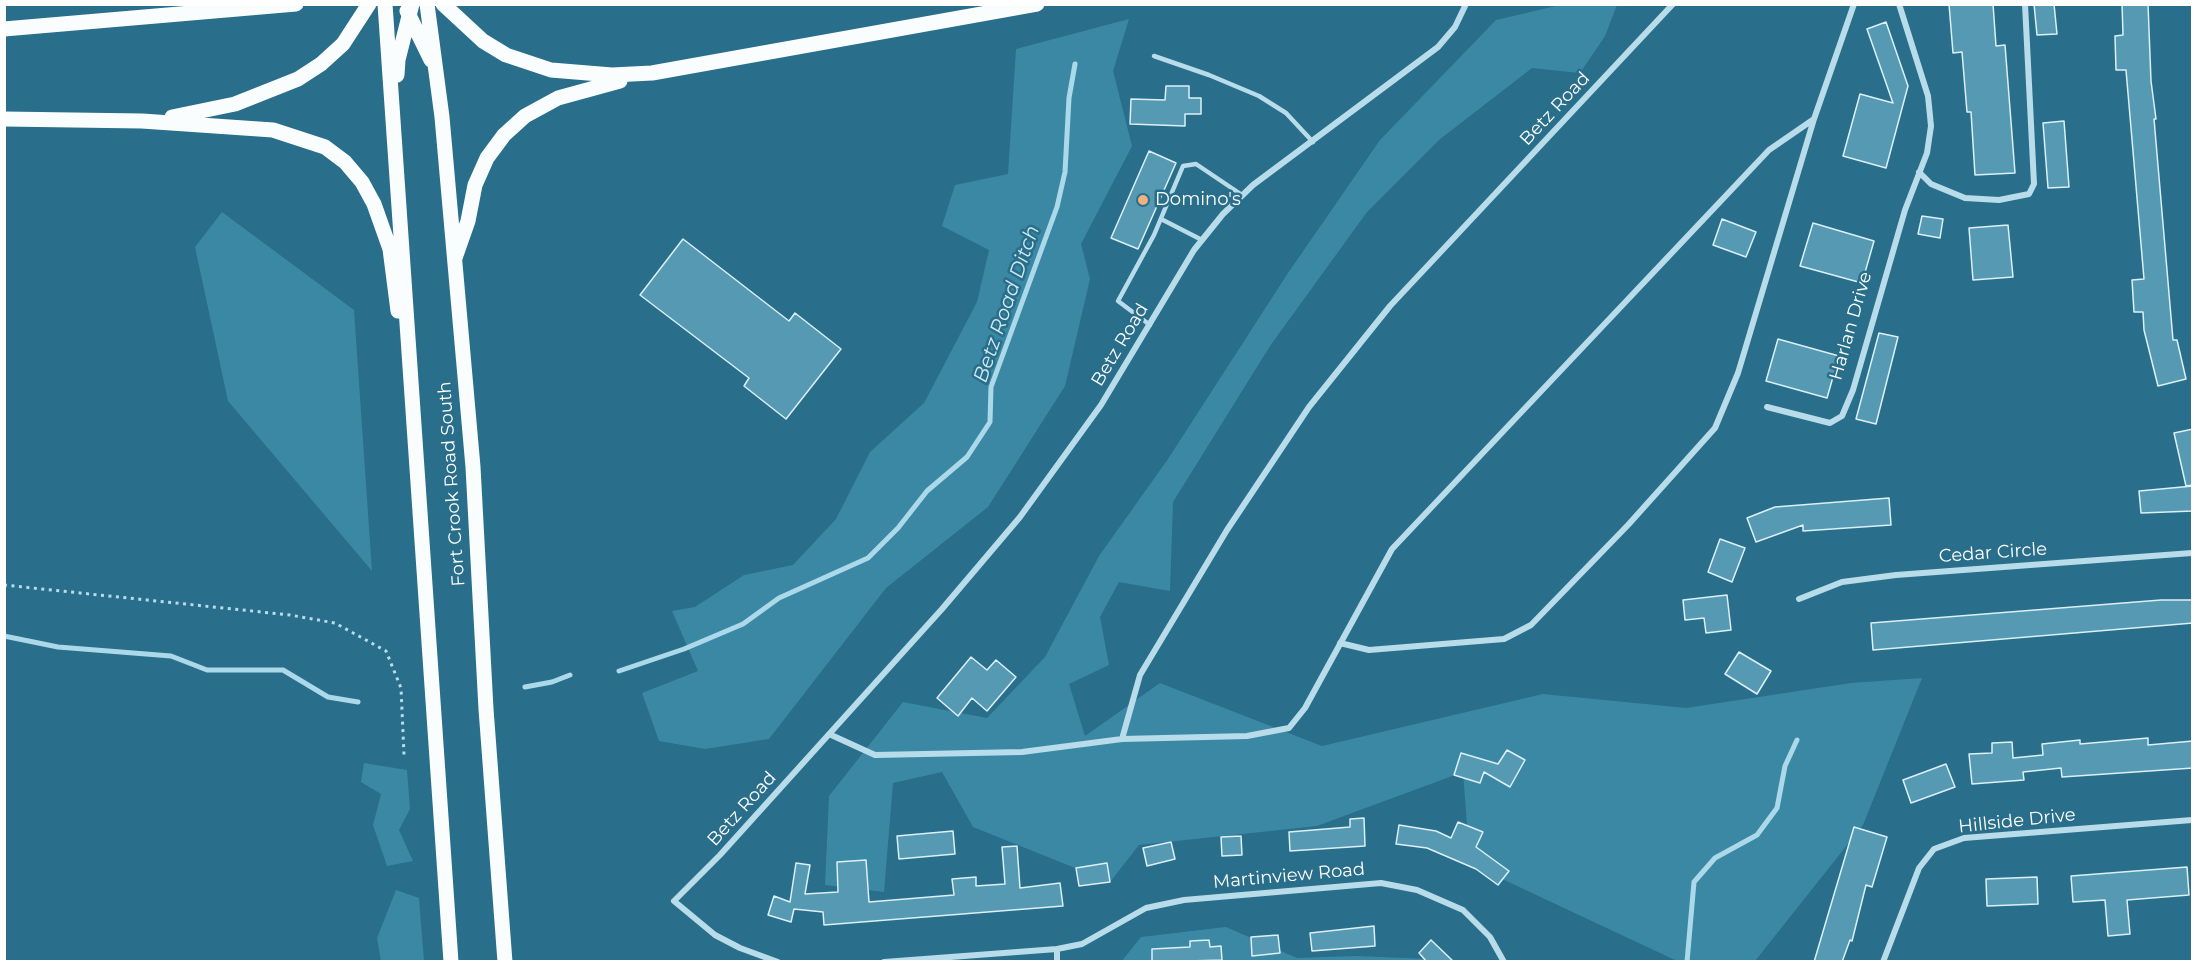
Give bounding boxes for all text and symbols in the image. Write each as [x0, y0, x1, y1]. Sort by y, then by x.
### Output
street label: Betz Road [1515, 68, 1595, 150]
place label: Domino's [1155, 189, 1241, 211]
marker: Domino's [1136, 193, 1150, 207]
water label: Betz Road Ditch [969, 222, 1045, 386]
street label: Harlan Drive [1825, 269, 1877, 383]
street label: Betz Road [1087, 300, 1153, 390]
street label: Fort Crook Road South [434, 381, 470, 587]
street label: Cedar Circle [1938, 538, 2048, 568]
street label: Betz Road [703, 767, 781, 851]
street label: Hillside Drive [1957, 804, 2077, 838]
street label: Martinview Road [1212, 859, 1366, 893]

